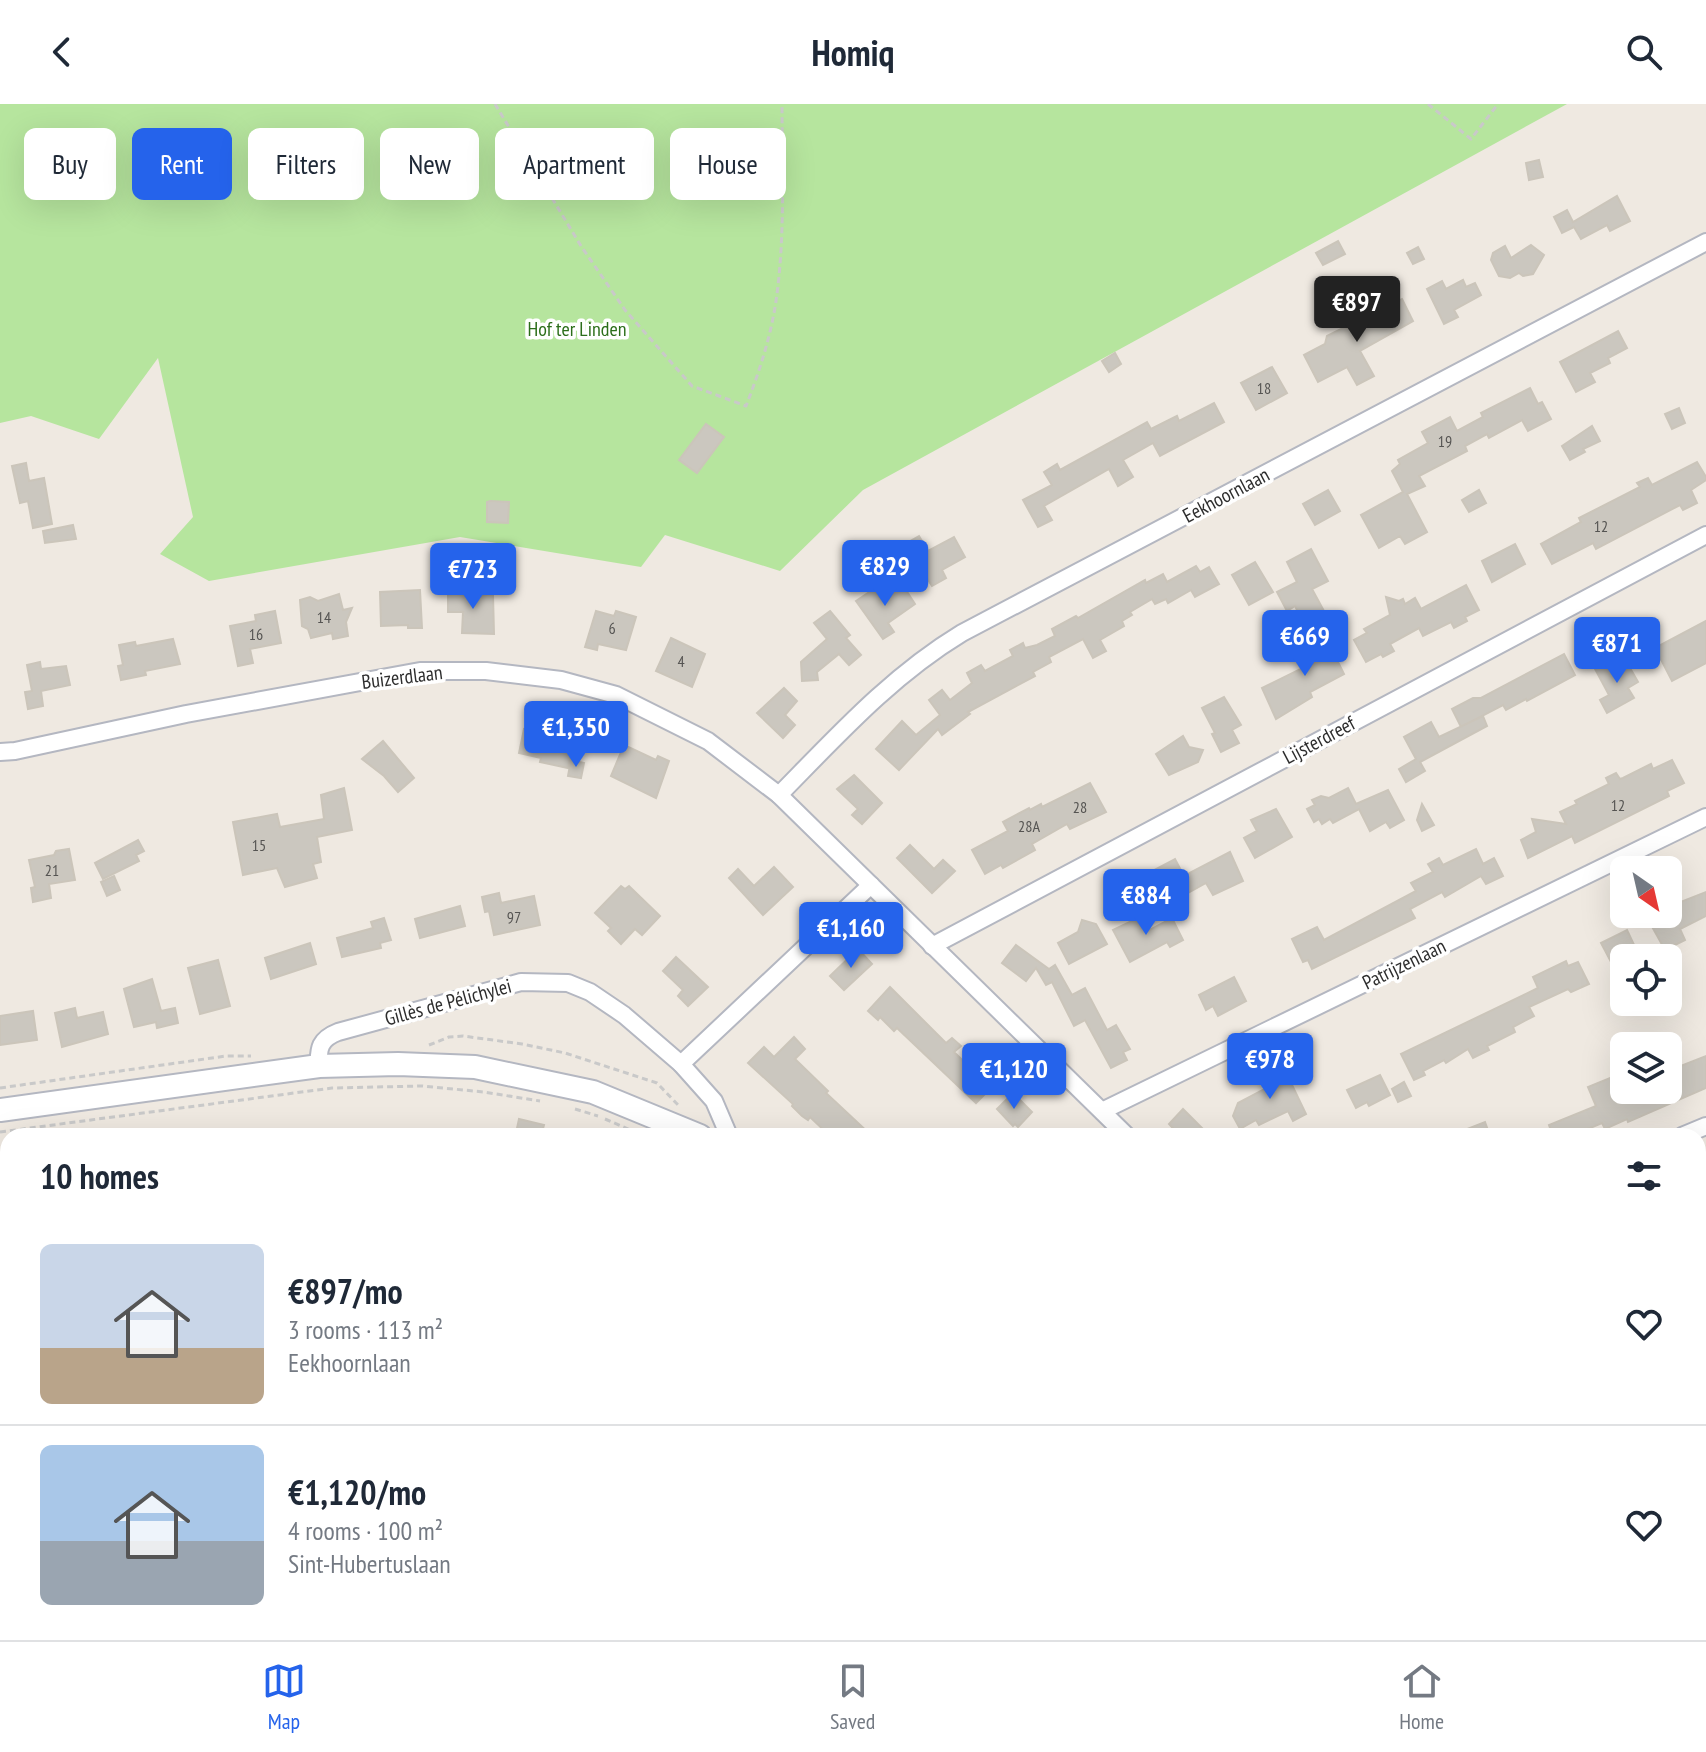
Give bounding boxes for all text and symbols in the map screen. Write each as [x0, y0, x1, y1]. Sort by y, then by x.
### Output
text: Homiq [811, 29, 895, 76]
icon: back [40, 30, 84, 74]
icon: search [1622, 30, 1666, 74]
chip: Buy [24, 128, 116, 200]
chip: Rent [132, 128, 232, 200]
chip: Filters [248, 128, 364, 200]
chip: New [380, 128, 479, 200]
chip: Apartment [495, 128, 654, 200]
chip: House [670, 128, 786, 200]
pin: €897 [1310, 276, 1404, 344]
text: €897 [1332, 285, 1382, 318]
park label: Hof ter Linden [528, 316, 626, 342]
house number: 18 [1257, 378, 1271, 398]
house number: 19 [1438, 431, 1452, 451]
street label: Eekhoornlaan [1178, 461, 1274, 529]
house number: 12 [1594, 516, 1608, 536]
pin: €829 [838, 540, 932, 608]
pin: €723 [426, 543, 520, 611]
text: €829 [860, 549, 910, 582]
text: €723 [448, 552, 498, 585]
house number: 14 [317, 607, 331, 627]
pin: €669 [1258, 610, 1352, 678]
pin: €871 [1570, 617, 1664, 685]
house number: 6 [608, 618, 616, 638]
text: €669 [1280, 619, 1330, 652]
house number: 16 [249, 624, 263, 644]
text: €871 [1592, 626, 1642, 659]
house number: 4 [677, 651, 685, 671]
street label: Buizerdlaan [360, 659, 444, 695]
pin: €1,350 [511, 701, 641, 769]
text: €1,350 [542, 710, 610, 743]
street label: Lijsterdreef [1278, 710, 1360, 770]
house number: 12 [1611, 795, 1625, 815]
house number: 28 [1073, 797, 1087, 817]
house number: 28A [1018, 816, 1040, 836]
house number: 15 [252, 835, 266, 855]
north arrow [1610, 856, 1682, 928]
map controls [1610, 856, 1682, 1104]
house number: 21 [45, 860, 59, 880]
pin: €884 [1099, 869, 1193, 937]
text: €884 [1121, 878, 1171, 911]
pin: €1,160 [786, 902, 916, 970]
house number: 97 [507, 907, 521, 927]
text: €1,160 [817, 911, 885, 944]
street label: Patrijzenlaan [1358, 933, 1450, 995]
button: locate [1610, 944, 1682, 1016]
street label: Gillès de Pélichylei [382, 973, 514, 1031]
button: layers [1610, 1032, 1682, 1104]
pin: €978 [1223, 1033, 1317, 1101]
text: €978 [1245, 1042, 1295, 1075]
pin: €1,120 [949, 1043, 1079, 1111]
text: €1,120 [980, 1052, 1048, 1085]
text: 10 homes [40, 1154, 159, 1198]
icon: filters [1622, 1154, 1666, 1198]
text: €897/mo [288, 1269, 403, 1313]
icon: home [104, 1276, 200, 1372]
icon: heart [1622, 1302, 1666, 1346]
text: 3 rooms · 113 m² [288, 1313, 443, 1346]
text: Eekhoornlaan [288, 1346, 411, 1379]
text: €1,120/mo [288, 1470, 426, 1514]
icon: home [104, 1477, 200, 1573]
icon: heart [1622, 1503, 1666, 1547]
text: 4 rooms · 100 m² [288, 1514, 443, 1547]
text: Sint-Hubertuslaan [288, 1547, 451, 1580]
tab: Map [262, 1659, 306, 1735]
tab: Saved [830, 1659, 875, 1735]
tab: Home [1399, 1659, 1444, 1735]

